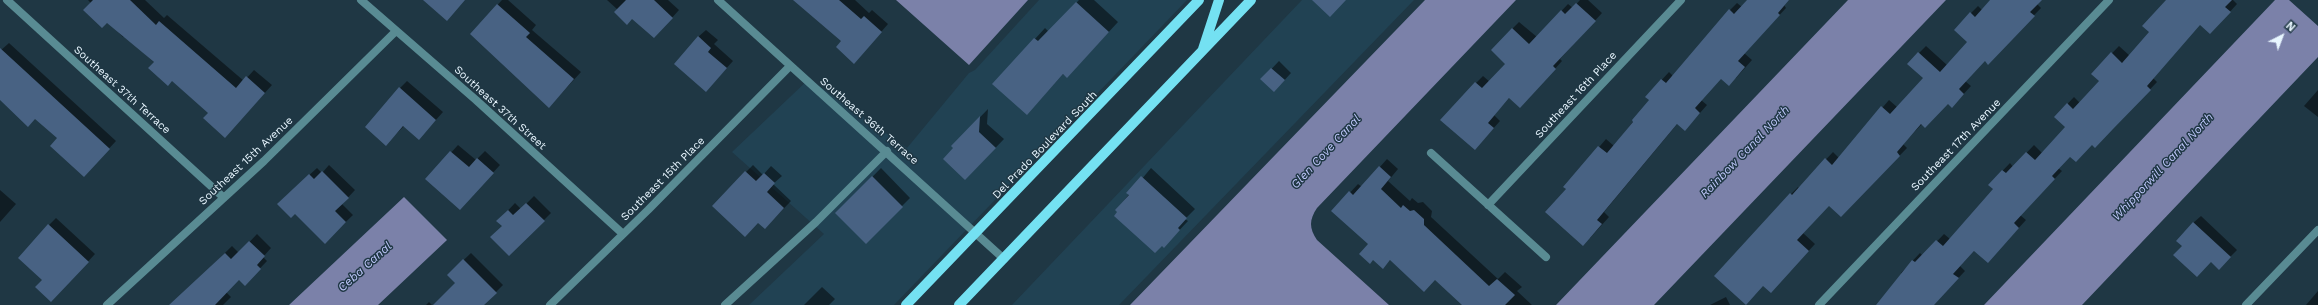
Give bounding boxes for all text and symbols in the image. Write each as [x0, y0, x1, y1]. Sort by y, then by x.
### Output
north arrow [2262, 16, 2302, 56]
text: N [2283, 19, 2298, 34]
street label: Southeast 37th Terrace [71, 43, 173, 137]
street label: Southeast 16th Place [1532, 49, 1620, 141]
street label: Southeast 37th Street [451, 63, 549, 153]
street label: Southeast 36th Terrace [817, 75, 921, 167]
street label: Del Prado Boulevard South [990, 88, 1100, 202]
street label: Southeast 17th Avenue [1908, 96, 2004, 194]
water label: Rainbow Canal North [1697, 103, 1793, 201]
water label: Whipporwill Canal North [2109, 110, 2217, 224]
water label: Glen Cove Canal [1288, 112, 1364, 192]
street label: Southeast 15th Avenue [196, 114, 296, 208]
street label: Southeast 15th Place [618, 134, 708, 224]
water label: Ceba Canal [335, 239, 395, 295]

